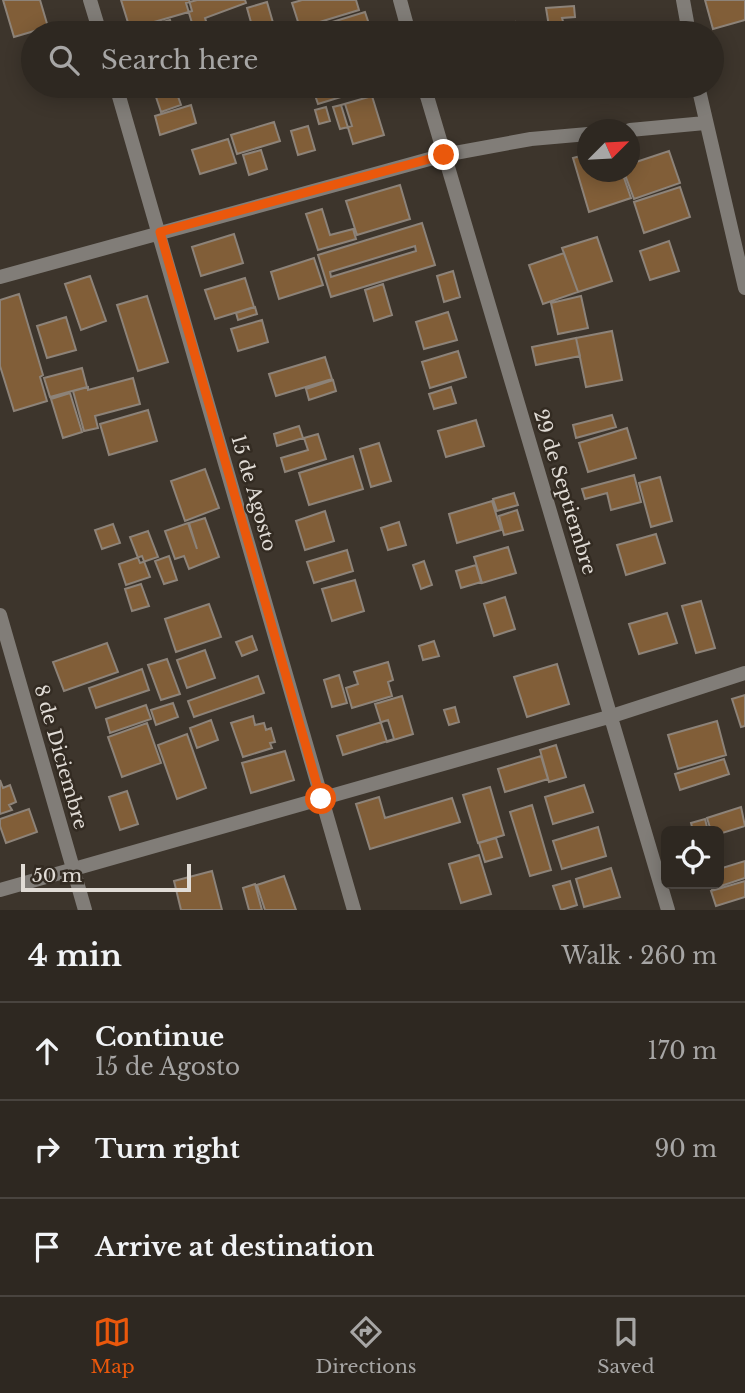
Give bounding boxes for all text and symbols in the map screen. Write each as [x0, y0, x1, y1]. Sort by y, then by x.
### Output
search box [21, 21, 724, 98]
icon: search [45, 41, 83, 79]
text: Search here [101, 44, 258, 76]
north arrow [577, 119, 640, 182]
route end [428, 139, 459, 170]
street label: 29 de Septiembre [529, 407, 601, 577]
street label: 15 de Agosto [226, 432, 282, 554]
street label: 8 de Diciembre [29, 682, 93, 832]
route start [305, 783, 336, 814]
map controls [661, 826, 724, 889]
button: locate [661, 826, 724, 889]
scale bar [21, 861, 191, 893]
text: 50 m [32, 864, 82, 887]
text: 4 min [28, 937, 122, 974]
text: Walk · 260 m [561, 942, 717, 970]
text: Continue [95, 1021, 224, 1053]
icon: ahead [28, 1032, 66, 1070]
text: 170 m [647, 1037, 717, 1065]
text: 15 de Agosto [95, 1053, 240, 1081]
icon: right [28, 1130, 66, 1168]
text: Turn right [95, 1133, 240, 1165]
text: 90 m [655, 1135, 717, 1163]
icon: arrive [28, 1228, 66, 1266]
text: Arrive at destination [95, 1231, 375, 1263]
tab: Map [90, 1313, 135, 1378]
tab: Directions [315, 1313, 416, 1378]
tab: Saved [597, 1313, 655, 1378]

